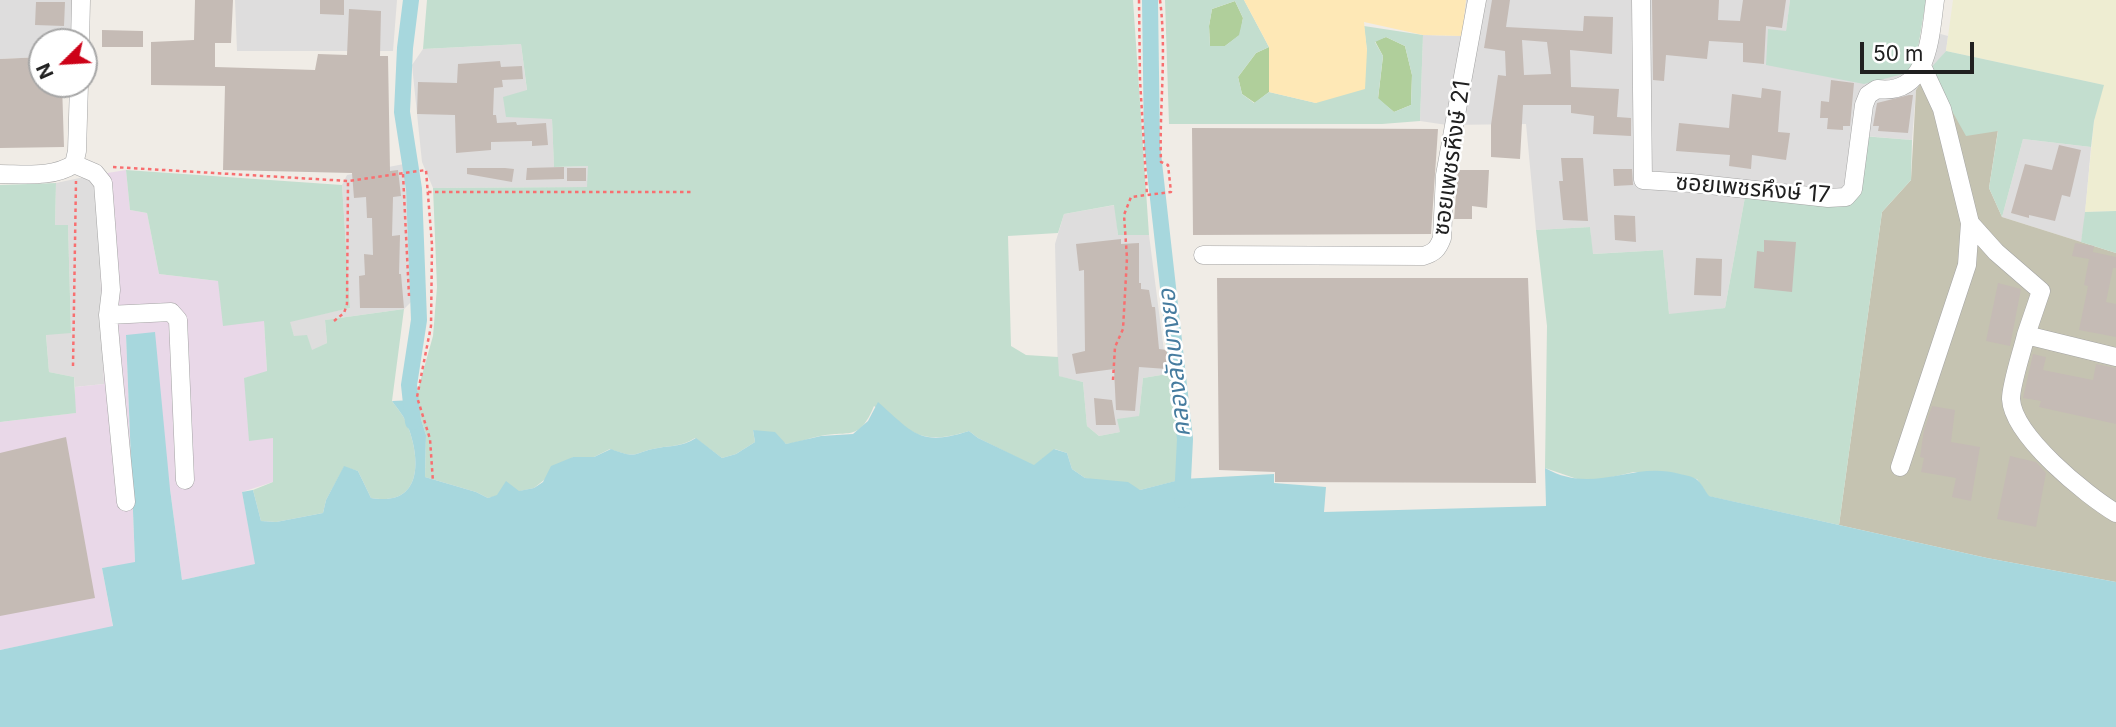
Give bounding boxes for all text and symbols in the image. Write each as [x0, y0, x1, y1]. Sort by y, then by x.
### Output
north arrow [28, 28, 98, 98]
scale bar [1864, 28, 1978, 72]
text: 50 m [1873, 41, 1923, 66]
text: N [32, 60, 59, 82]
street label: ซอยเพชรหึงษ์ 21 [1427, 79, 1477, 237]
street label: ซอยเพชรหึงษ์ 17 [1674, 168, 1832, 210]
water label: คลองลัดบางยอ [1153, 288, 1197, 438]

